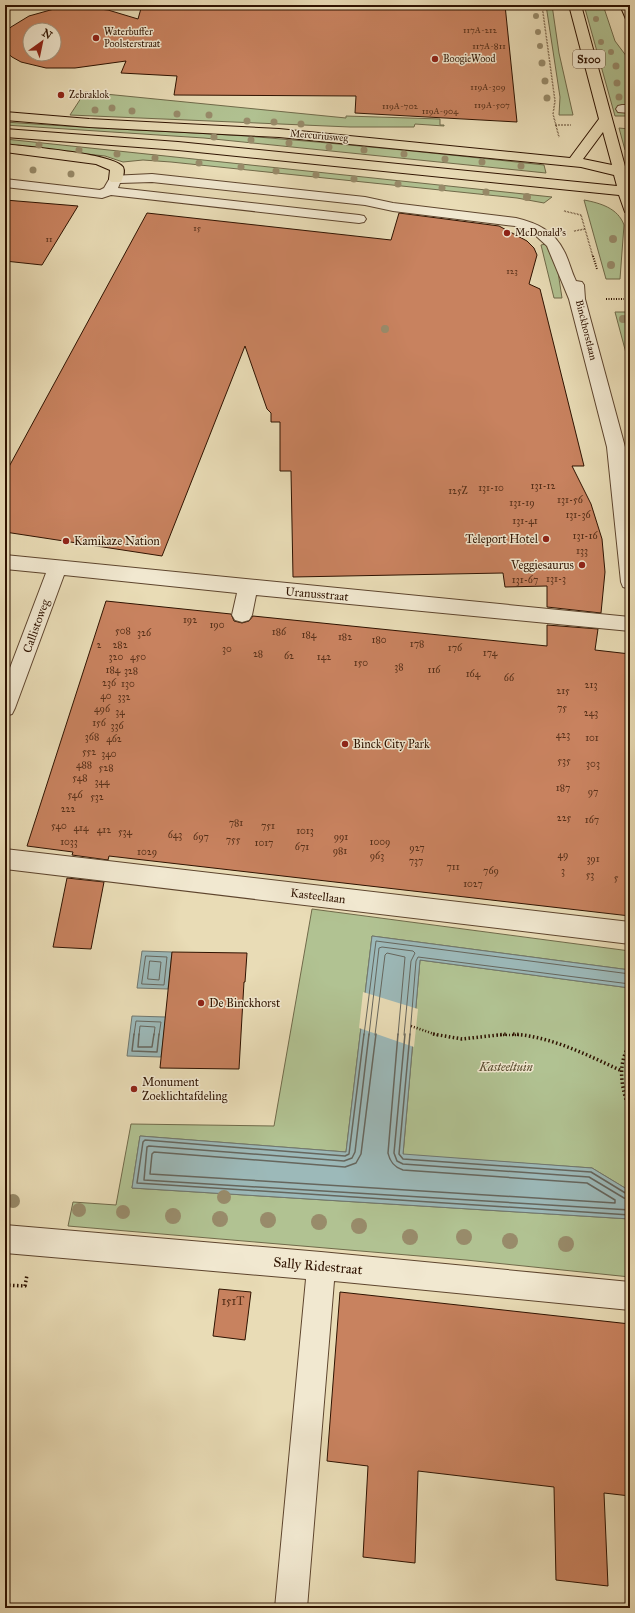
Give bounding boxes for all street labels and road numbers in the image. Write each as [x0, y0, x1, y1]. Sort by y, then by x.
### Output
road number: S100 [573, 50, 605, 68]
street label: Mercuriusweg [289, 127, 349, 145]
street label: Binckhorstlaan [573, 299, 599, 362]
street label: Uranusstraat [285, 584, 350, 604]
street label: Callistoweg [20, 597, 53, 655]
street label: Kasteellaan [290, 886, 347, 906]
street label: Sally Ridestraat [273, 1254, 363, 1278]

